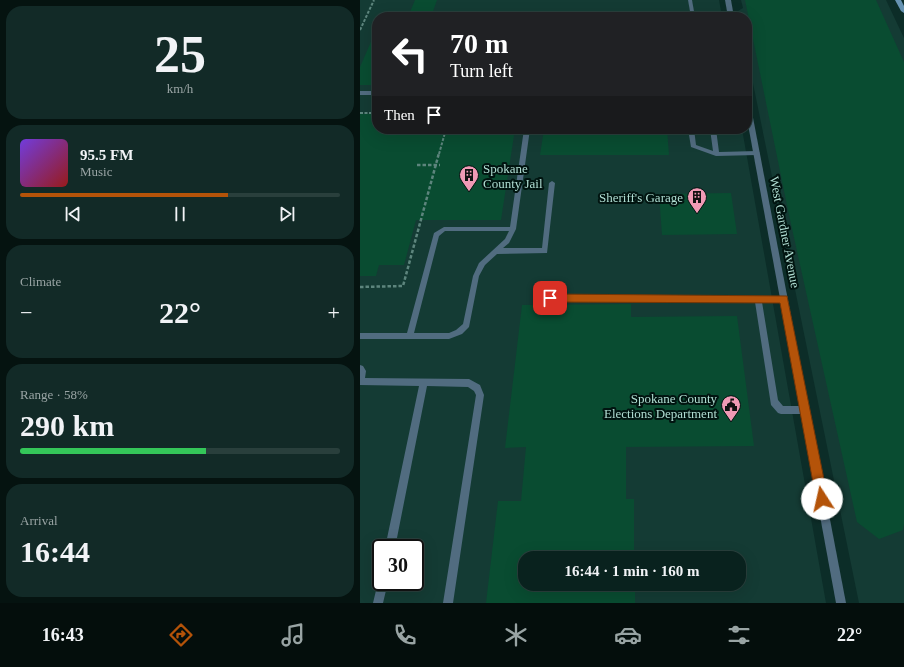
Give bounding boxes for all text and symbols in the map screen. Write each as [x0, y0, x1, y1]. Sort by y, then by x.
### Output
text: 25 [154, 26, 206, 83]
icon: left [384, 28, 436, 80]
text: 70 m [450, 28, 508, 59]
text: Turn left [450, 61, 513, 81]
text: km/h [167, 81, 193, 96]
icon: arrive [423, 104, 445, 126]
text: Then [384, 107, 415, 123]
text: 95.5 FM [80, 147, 133, 163]
place label: Spokane County Jail [483, 161, 543, 191]
text: Music [80, 164, 113, 179]
building icon: Spokane County Jail [458, 164, 480, 192]
street label: West Gardner Avenue [767, 175, 803, 289]
building icon: Sheriff's Garage [686, 186, 708, 214]
place label: Sheriff's Garage [599, 190, 683, 205]
icon: previous [62, 203, 84, 225]
icon: pause [169, 203, 191, 225]
icon: next [276, 203, 298, 225]
text: Climate [20, 274, 61, 289]
pin [533, 281, 567, 315]
icon: arrive [539, 287, 561, 309]
text: 22° [159, 296, 201, 329]
text: − [20, 300, 32, 325]
text: + [328, 300, 340, 325]
text: Range · 58% [20, 387, 88, 402]
place label: Spokane County Elections Department [604, 391, 717, 421]
public building icon: Spokane County Elections Department [720, 394, 742, 422]
text: 290 km [20, 409, 114, 442]
position arrow [801, 478, 843, 520]
text: Arrival [20, 513, 58, 528]
text: 16:44 [20, 535, 90, 568]
speed limit sign: 30 [372, 539, 424, 591]
text: 16:44 · 1 min · 160 m [565, 563, 700, 579]
icon: directions [167, 621, 195, 649]
icon: music [279, 621, 307, 649]
icon: phone [391, 621, 419, 649]
icon: climate [502, 621, 530, 649]
icon: car [614, 621, 642, 649]
icon: filters [725, 621, 753, 649]
text: 16:43 [42, 625, 84, 645]
text: 22° [837, 625, 862, 645]

